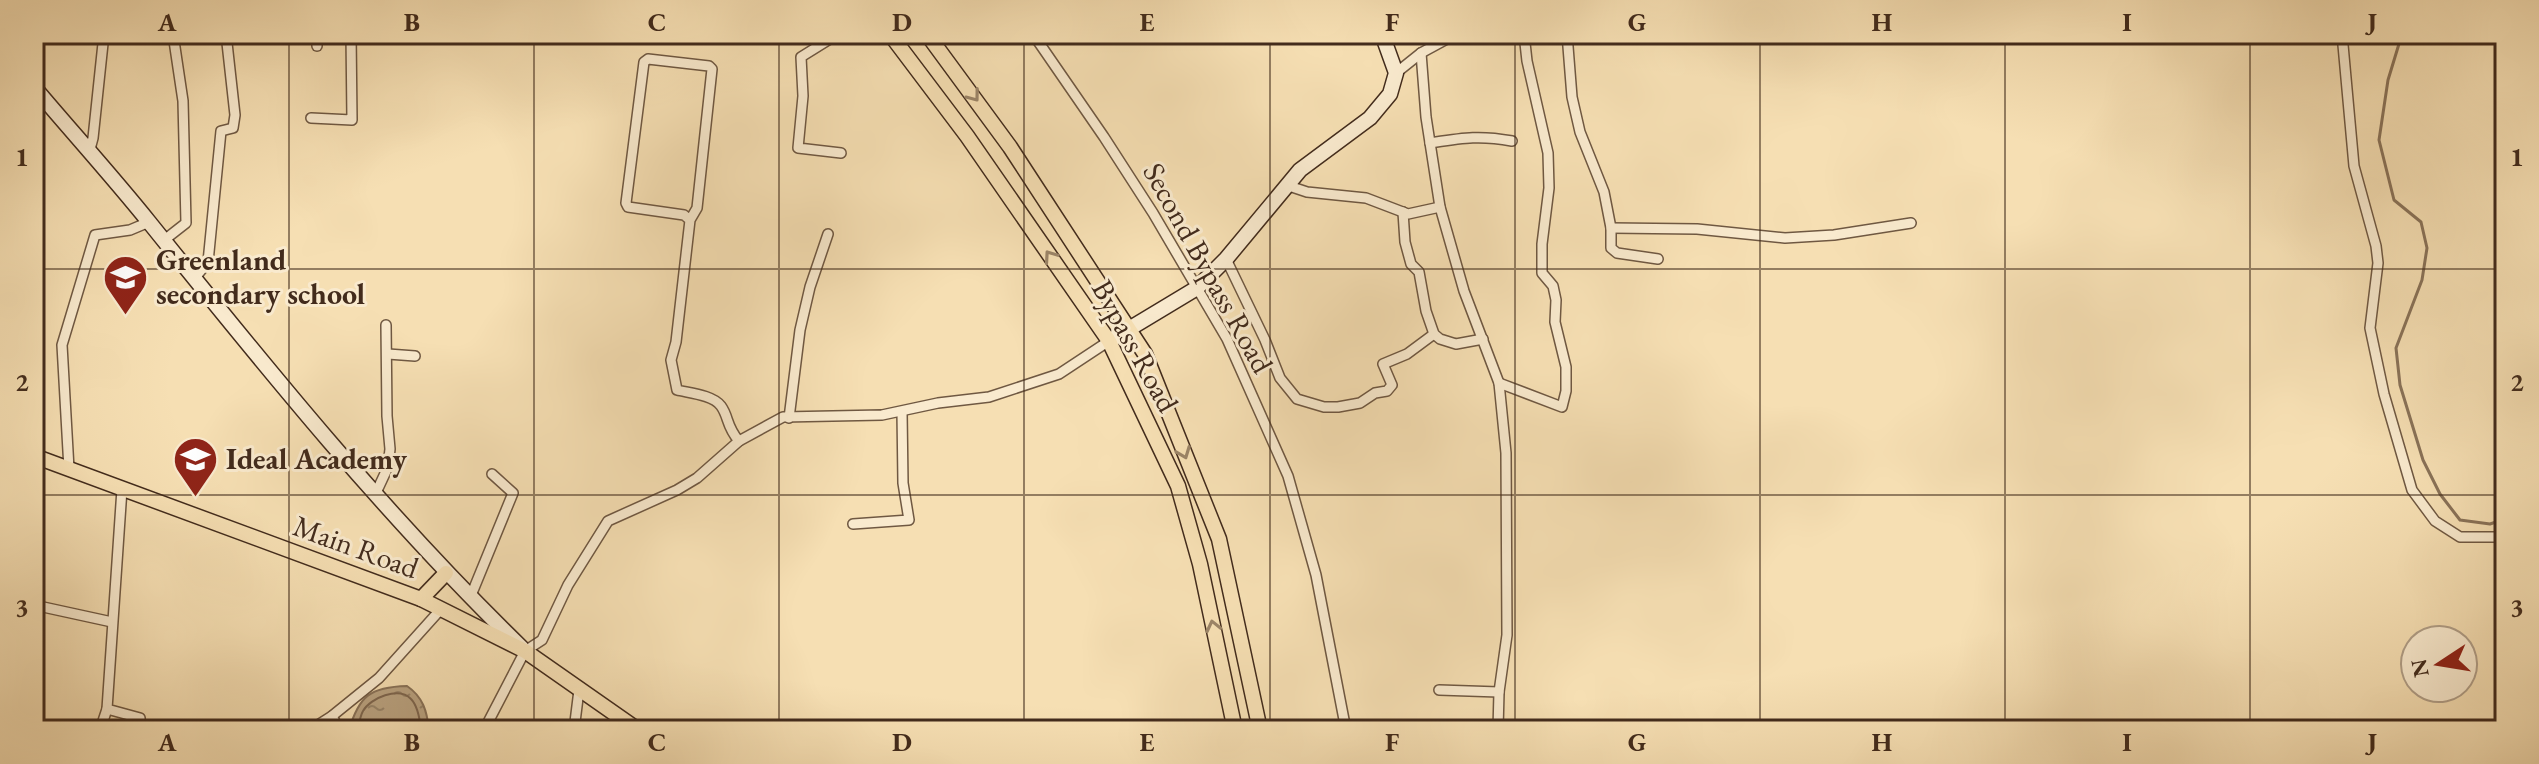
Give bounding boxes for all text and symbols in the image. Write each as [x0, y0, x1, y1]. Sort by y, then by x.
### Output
text: A [157, 5, 177, 39]
text: B [404, 5, 420, 39]
text: C [648, 5, 666, 39]
text: D [892, 5, 912, 39]
text: E [1140, 5, 1155, 39]
text: F [1385, 5, 1399, 39]
text: G [1628, 5, 1647, 39]
text: H [1872, 5, 1893, 39]
text: I [2122, 5, 2132, 39]
text: J [2364, 5, 2377, 39]
one-way arrow [964, 88, 978, 102]
text: 1 [15, 140, 29, 174]
text: 1 [2510, 140, 2524, 174]
street label: Second Bypass Road [1135, 157, 1281, 379]
place label: Greenland secondary school [156, 240, 366, 313]
one-way arrow [1046, 251, 1060, 265]
school or university icon: Greenland secondary school [101, 253, 149, 316]
street label: Bypass Road [1084, 273, 1186, 419]
text: 2 [15, 365, 29, 399]
text: 2 [2510, 365, 2524, 399]
school or university icon: Ideal Academy [171, 435, 219, 498]
place label: Ideal Academy [226, 439, 407, 478]
one-way arrow [1174, 445, 1191, 459]
street label: Main Road [288, 506, 425, 587]
text: 3 [15, 590, 29, 624]
text: 3 [2510, 590, 2524, 624]
one-way arrow [1205, 620, 1222, 634]
north arrow [2399, 624, 2479, 704]
text: N [2404, 656, 2436, 680]
text: A [157, 725, 177, 759]
text: B [404, 725, 420, 759]
text: C [648, 725, 666, 759]
text: D [892, 725, 912, 759]
text: E [1140, 725, 1155, 759]
text: F [1385, 725, 1399, 759]
text: G [1628, 725, 1647, 759]
text: H [1872, 725, 1893, 759]
text: I [2122, 725, 2132, 759]
text: J [2364, 725, 2377, 759]

